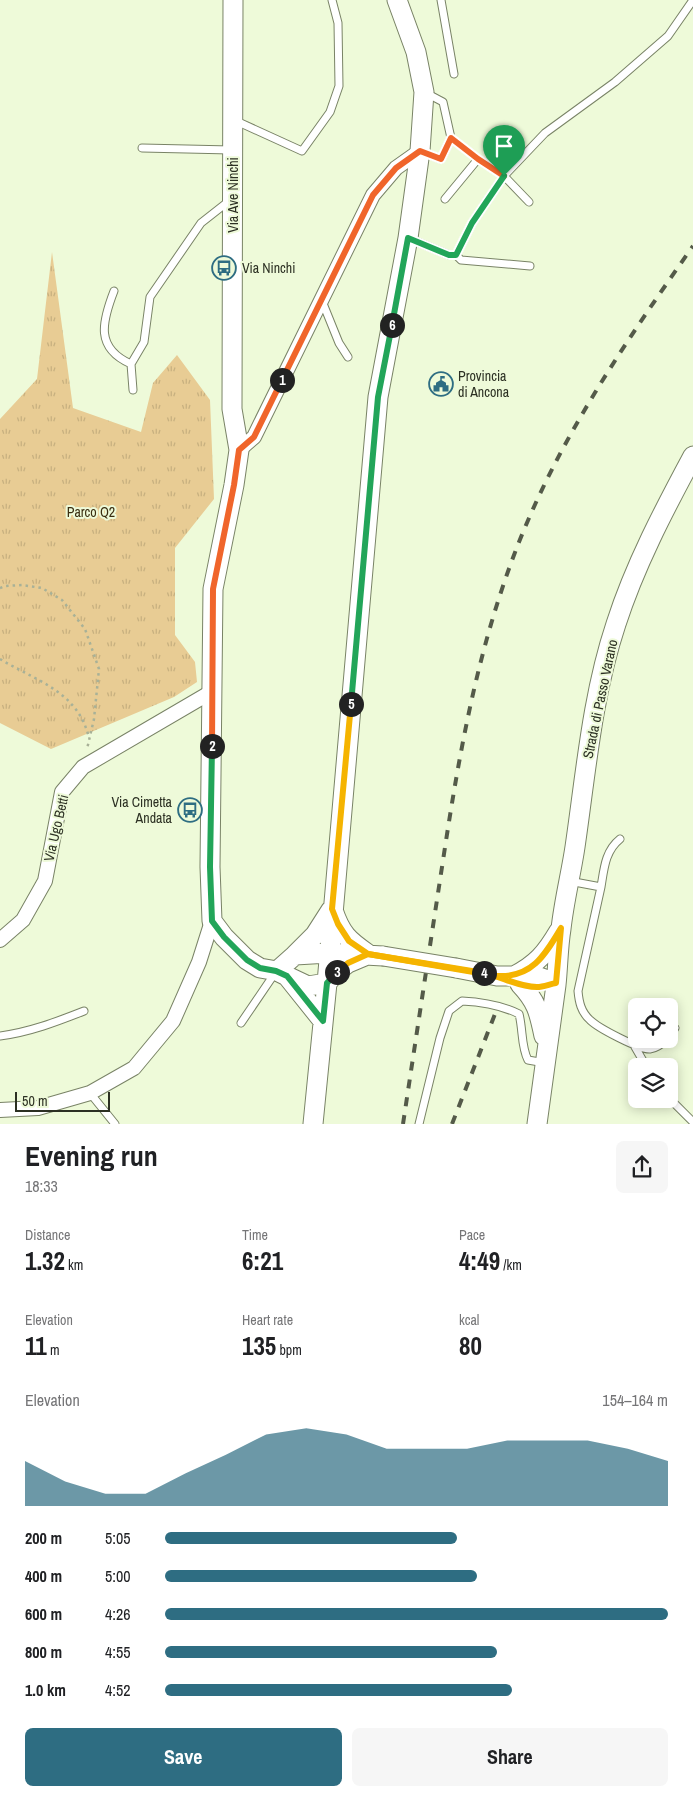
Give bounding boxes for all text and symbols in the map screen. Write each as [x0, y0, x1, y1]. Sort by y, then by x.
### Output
pin [483, 125, 525, 176]
icon: arrive [490, 132, 518, 160]
street label: Via Ave Ninchi [224, 157, 242, 233]
bus stop icon: Via Ninchi [211, 255, 237, 281]
place label: Via Ninchi [242, 259, 295, 277]
pin: 6 [380, 312, 404, 338]
text: 6 [389, 316, 396, 334]
place label: Provincia di Ancona [458, 367, 510, 401]
pin: 1 [270, 368, 294, 392]
text: 1 [279, 371, 286, 389]
public building icon: Provincia di Ancona [428, 371, 454, 397]
park label: Parco Q2 [67, 503, 115, 521]
street label: Strada di Passo Varano [579, 638, 621, 760]
pin: 5 [338, 692, 364, 716]
text: 5 [348, 695, 355, 713]
pin: 2 [200, 734, 224, 758]
text: 2 [209, 737, 216, 755]
street label: Via Ugo Betti [40, 793, 72, 863]
place label: Via Cimetta Andata [112, 793, 173, 827]
bus stop icon: Via Cimetta Andata [177, 797, 203, 823]
pin: 3 [324, 960, 350, 984]
pin: 4 [472, 960, 496, 986]
text: 3 [334, 963, 341, 981]
text: 4 [481, 964, 488, 982]
map controls [628, 998, 678, 1108]
button: locate [628, 998, 678, 1048]
button: layers [628, 1058, 678, 1108]
scale bar [15, 1088, 110, 1112]
text: 50 m [22, 1092, 48, 1110]
text: Evening run [25, 1137, 158, 1175]
button: share [616, 1141, 668, 1193]
text: 18:33 [25, 1175, 58, 1197]
text: Distance [25, 1226, 70, 1244]
text: Time [242, 1226, 268, 1244]
text: Pace [459, 1226, 485, 1244]
text: 1.32 [25, 1244, 65, 1278]
text: 6:21 [242, 1244, 283, 1278]
text: 4:49 [459, 1244, 500, 1278]
text: km [65, 1256, 83, 1274]
text: /km [500, 1256, 522, 1274]
text: Elevation [25, 1311, 73, 1329]
text: Heart rate [242, 1311, 293, 1329]
text: kcal [459, 1311, 479, 1329]
text: 11 [25, 1329, 47, 1363]
text: 135 [242, 1329, 276, 1363]
text: 80 [459, 1329, 482, 1363]
text: m [47, 1341, 59, 1359]
text: bpm [276, 1341, 302, 1359]
text: Elevation [25, 1389, 80, 1411]
text: 154–164 m [602, 1389, 668, 1411]
text: 200 m [25, 1527, 62, 1549]
text: 5:05 [105, 1527, 131, 1549]
text: 400 m [25, 1565, 62, 1587]
text: 5:00 [105, 1565, 131, 1587]
text: 600 m [25, 1603, 62, 1625]
text: 4:26 [105, 1603, 131, 1625]
text: 800 m [25, 1641, 62, 1663]
text: 4:55 [105, 1641, 131, 1663]
text: 1.0 km [25, 1679, 66, 1701]
text: 4:52 [105, 1679, 131, 1701]
button: Save [25, 1728, 342, 1786]
button: Share [352, 1728, 668, 1786]

